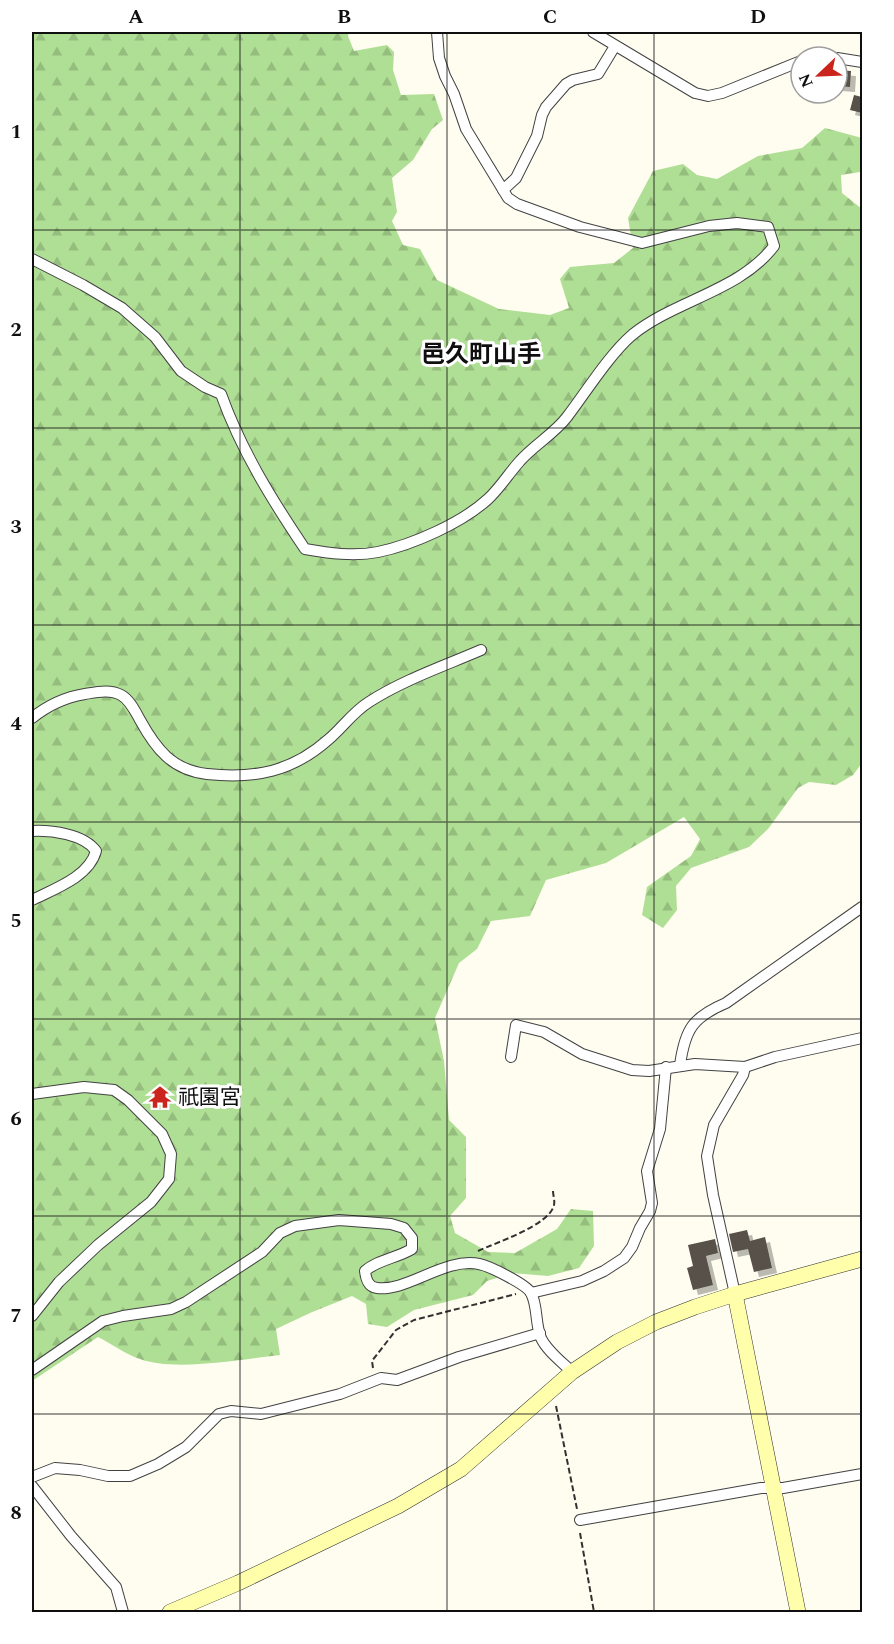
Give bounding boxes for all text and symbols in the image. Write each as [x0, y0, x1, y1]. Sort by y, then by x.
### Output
text: A [128, 2, 144, 32]
text: B [337, 2, 351, 32]
text: C [543, 2, 557, 32]
text: D [750, 2, 766, 32]
north arrow [789, 45, 849, 105]
text: N [793, 70, 820, 91]
text: 1 [10, 117, 22, 147]
text: 2 [10, 315, 22, 345]
district label: 邑久町山手 [421, 337, 541, 373]
text: 3 [10, 512, 22, 542]
text: 4 [10, 709, 22, 739]
text: 5 [10, 906, 22, 936]
place label: 祇園宮 [178, 1082, 241, 1114]
temple icon: 祇園宮 [147, 1084, 173, 1110]
text: 6 [10, 1104, 22, 1134]
text: 7 [10, 1301, 22, 1331]
text: 8 [10, 1498, 22, 1528]

